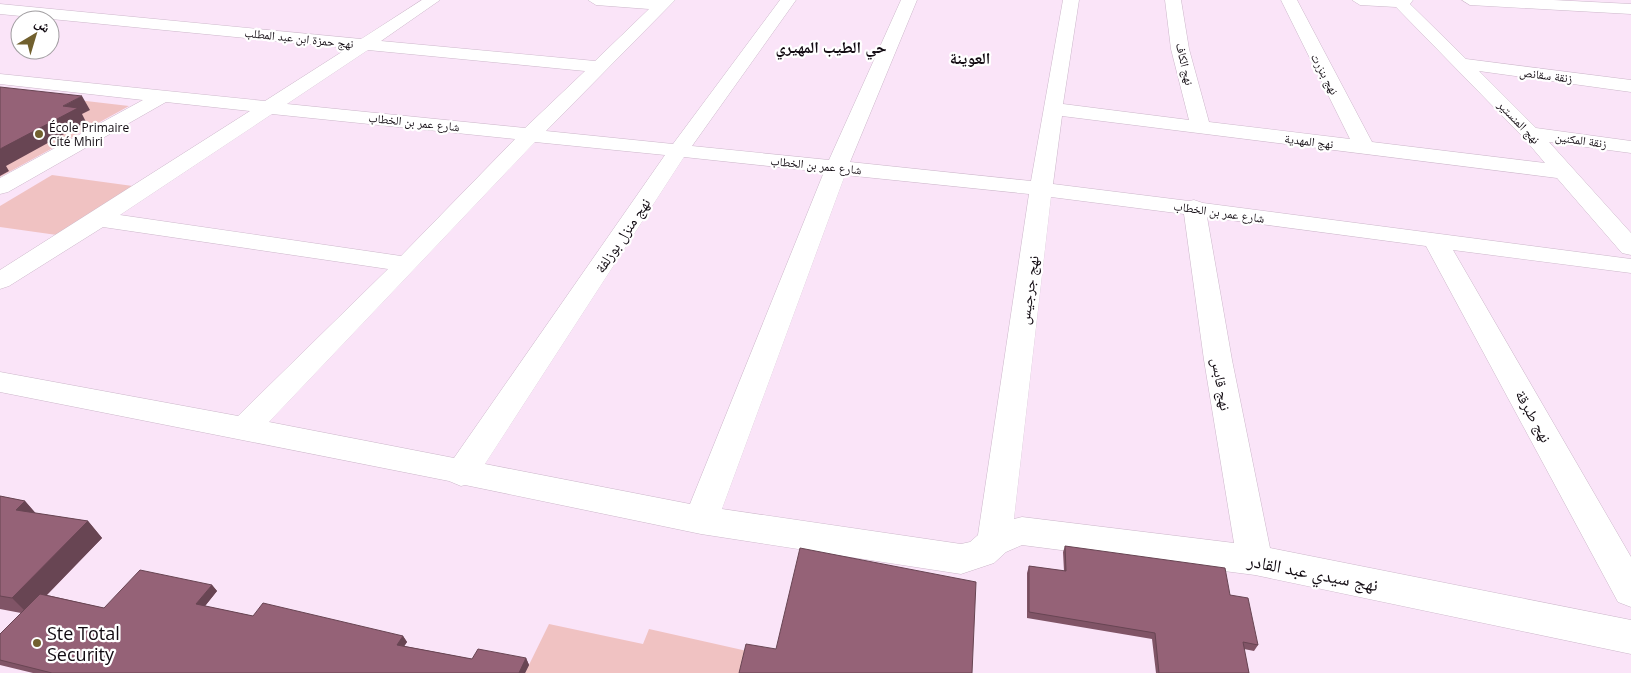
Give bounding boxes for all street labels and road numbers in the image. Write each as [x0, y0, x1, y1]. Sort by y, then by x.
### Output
street label: نهج حمزة ابن عبد المطلب [244, 24, 354, 52]
street label: نهج الكاف [1172, 41, 1198, 87]
street label: نهج بنزرت [1307, 50, 1343, 98]
street label: زنقة سقانص [1519, 63, 1574, 87]
street label: نهج المنستير [1493, 96, 1544, 147]
street label: شارع عمر بن الخطاب [368, 109, 461, 135]
street label: زنقة المكنين [1554, 128, 1608, 152]
street label: نهج المهدية [1284, 130, 1334, 152]
street label: شارع عمر بن الخطاب [770, 152, 863, 178]
street label: نهج منزل بوزلفة [590, 194, 655, 277]
street label: شارع عمر بن الخطاب [1172, 197, 1266, 227]
street label: نهج جرجيس [1013, 254, 1044, 326]
street label: نهج قابس [1207, 356, 1236, 412]
street label: نهج طبرقة [1511, 386, 1557, 446]
street label: نهج سيدي عبد القادر [1244, 547, 1380, 600]

